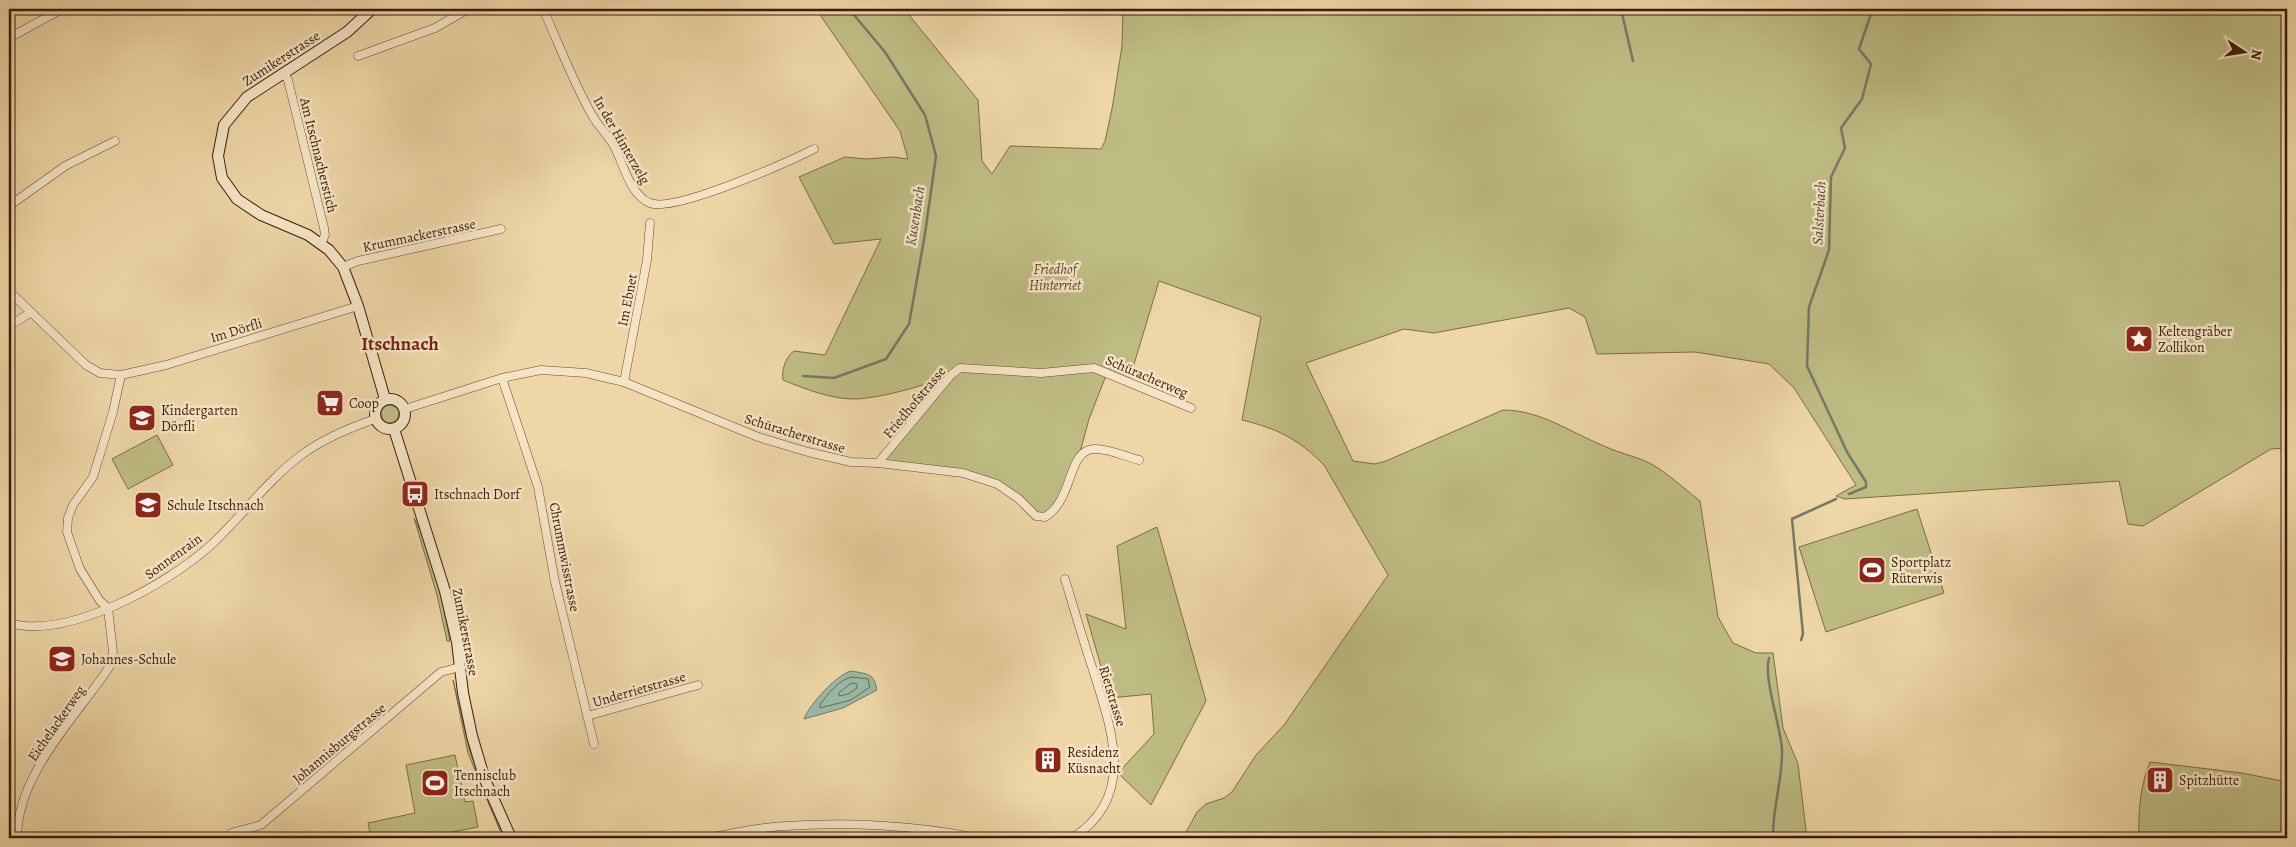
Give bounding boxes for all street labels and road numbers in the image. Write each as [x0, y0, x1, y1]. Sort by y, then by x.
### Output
street label: Zumikerstrasse [239, 26, 324, 91]
street label: In der Hinterzelg [589, 93, 654, 188]
street label: Am Itschnacherstich [295, 95, 342, 215]
street label: Krummackerstrasse [361, 214, 477, 257]
street label: Im Ebnet [613, 272, 642, 328]
street label: Im Dörfli [208, 314, 265, 347]
street label: Schüracherweg [1103, 351, 1191, 402]
street label: Friedhofstrasse [879, 362, 950, 442]
street label: Schüracherstrasse [742, 409, 848, 458]
street label: Chrummwisstrasse [545, 501, 584, 613]
street label: Sonnenrain [141, 529, 206, 584]
street label: Zumikerstrasse [448, 587, 483, 678]
street label: Rietstrasse [1094, 663, 1131, 729]
street label: Underrietstrasse [590, 667, 688, 712]
street label: Eichelackerweg [23, 682, 90, 765]
street label: Johannisburgstrasse [289, 699, 390, 788]

